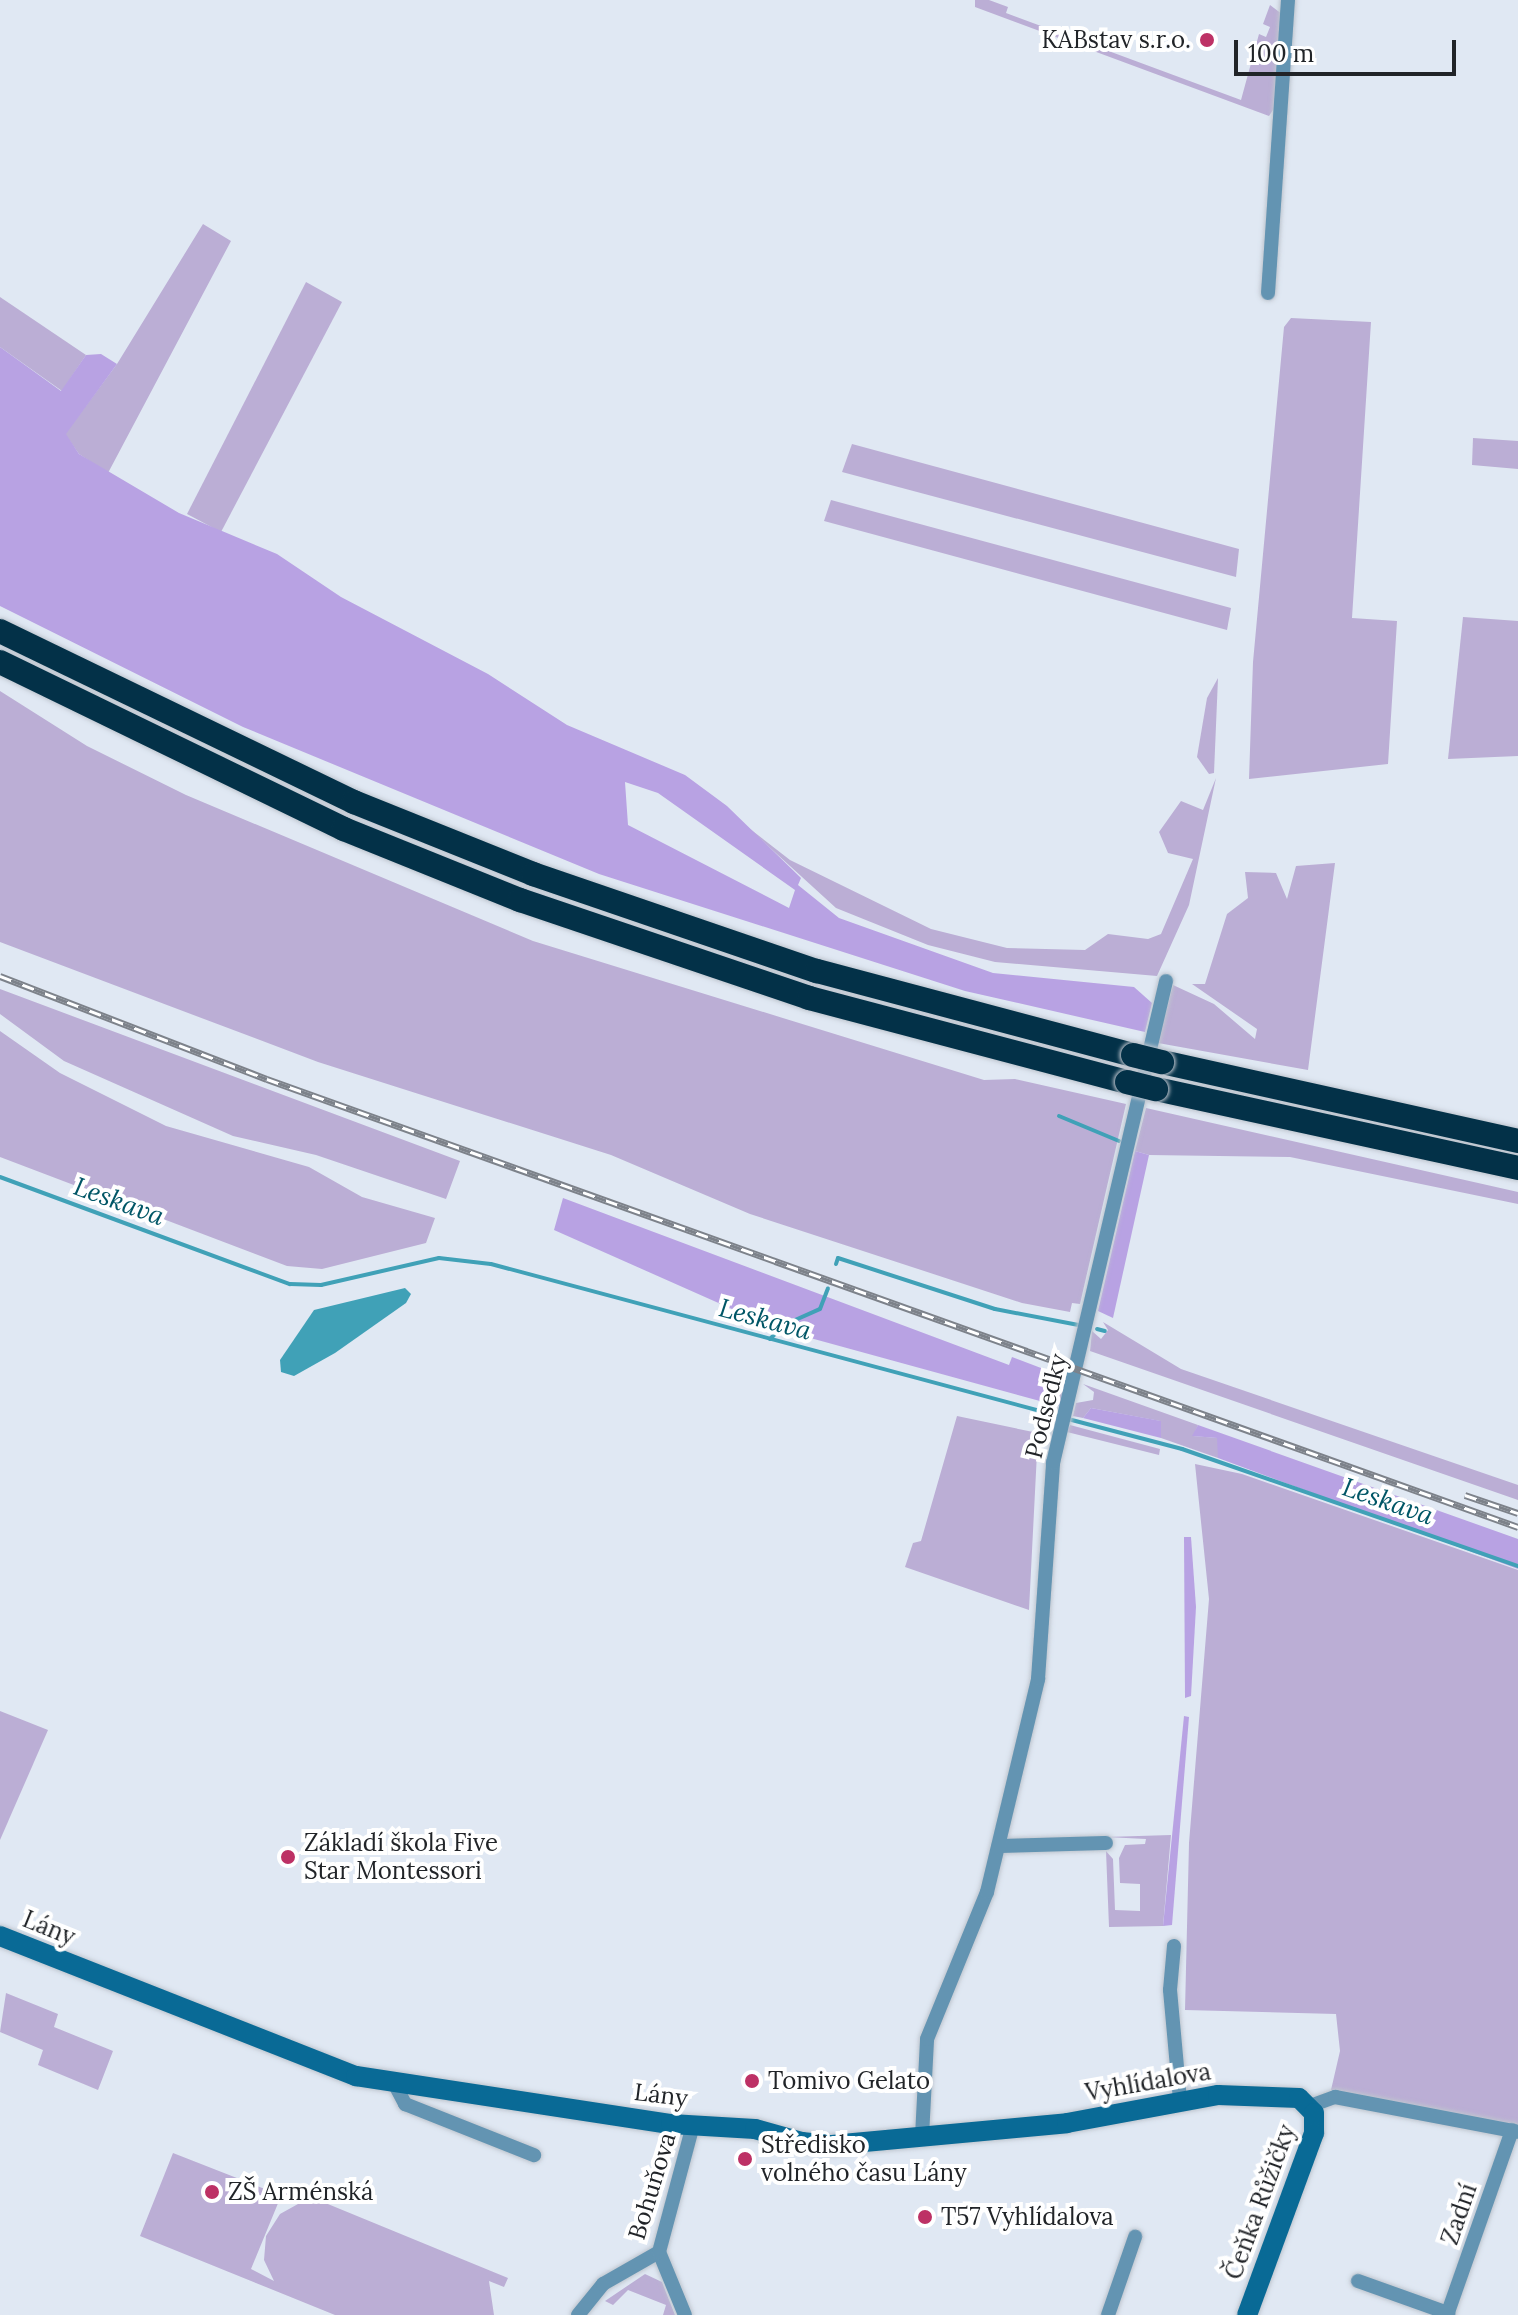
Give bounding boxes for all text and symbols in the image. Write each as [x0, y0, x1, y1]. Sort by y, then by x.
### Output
scale bar [1238, 24, 1460, 74]
place label: KABstav s.r.o. [1041, 26, 1191, 54]
marker: KABstav s.r.o. [1198, 31, 1216, 49]
text: 100 m [1248, 38, 1314, 69]
water label: Leskava [69, 1170, 169, 1232]
water label: Leskava [715, 1292, 815, 1346]
street label: Podsedky [1019, 1351, 1073, 1461]
water label: Leskava [1338, 1471, 1438, 1531]
place label: Základí škola Five Star Montessori [304, 1829, 498, 1885]
marker: Základí škola Five Star Montessori [279, 1848, 297, 1866]
street label: Lány [19, 1905, 79, 1951]
street label: Vyhlídalova [1083, 2057, 1213, 2107]
place label: Tomivo Gelato [768, 2067, 930, 2095]
marker: Tomivo Gelato [743, 2072, 761, 2090]
street label: Lány [633, 2077, 689, 2113]
street label: Čeňka Růžičky [1219, 2121, 1301, 2283]
street label: Bohuňova [622, 2129, 682, 2243]
place label: Středisko volného času Lány [761, 2131, 967, 2187]
marker: Středisko volného času Lány [736, 2150, 754, 2168]
place label: ZŠ Arménská [228, 2178, 373, 2206]
street label: Zadní [1435, 2180, 1483, 2248]
marker: ZŠ Arménská [203, 2183, 221, 2201]
place label: T57 Vyhlídalova [941, 2203, 1114, 2231]
marker: T57 Vyhlídalova [916, 2208, 934, 2226]

